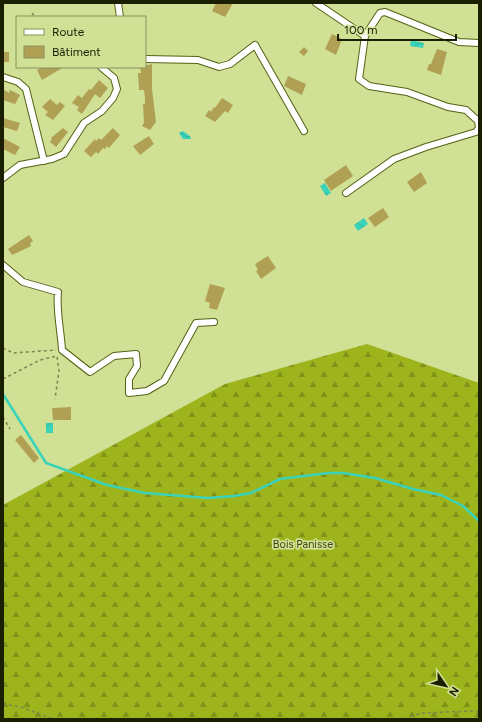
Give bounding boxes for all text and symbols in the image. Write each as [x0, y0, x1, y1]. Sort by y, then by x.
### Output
legend [16, 16, 146, 68]
scale bar [338, 16, 456, 42]
text: 100 m [344, 23, 378, 37]
text: Route [52, 25, 85, 39]
text: Bâtiment [52, 45, 101, 59]
park label: Bois Panisse [273, 538, 333, 551]
north arrow [426, 666, 466, 706]
text: N [446, 684, 462, 698]

